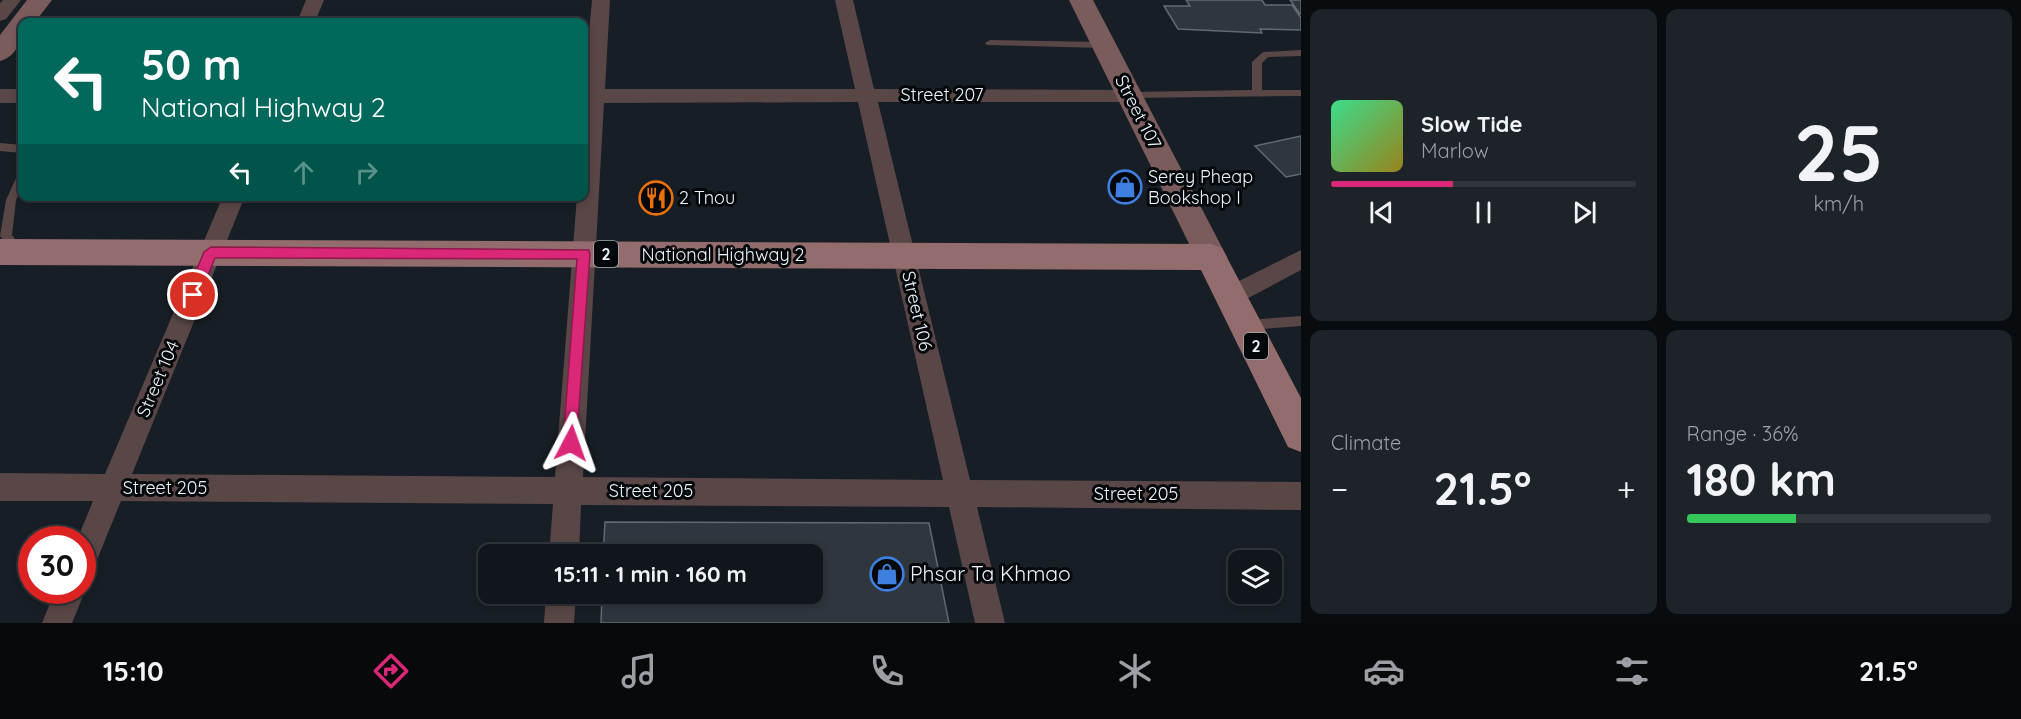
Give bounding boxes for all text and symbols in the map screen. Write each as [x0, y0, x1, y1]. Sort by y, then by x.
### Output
text: 50 m [141, 38, 241, 91]
icon: left [42, 42, 120, 120]
street label: Street 107 [1110, 71, 1167, 153]
street label: Street 207 [900, 83, 984, 106]
text: National Highway 2 [141, 90, 386, 124]
text: 25 [1794, 103, 1883, 201]
text: Slow Tide [1421, 110, 1522, 138]
text: Marlow [1421, 138, 1489, 163]
icon: left [224, 156, 257, 189]
icon: ahead [287, 156, 320, 189]
icon: right [350, 156, 383, 189]
place label: Serey Pheap Bookshop I [1148, 165, 1253, 209]
shop icon: Serey Pheap Bookshop I [1107, 169, 1143, 205]
restaurant icon: 2 Tnou [638, 180, 674, 216]
place label: 2 Tnou [679, 186, 735, 209]
text: km/h [1813, 191, 1864, 216]
icon: previous [1365, 196, 1398, 229]
icon: pause [1467, 196, 1500, 229]
icon: next [1568, 196, 1601, 229]
road number: 2 [594, 241, 618, 267]
street label: National Highway 2 [641, 243, 805, 266]
pin [167, 269, 218, 320]
street label: Street 106 [897, 269, 938, 353]
icon: arrive [176, 278, 209, 311]
road number: 2 [1244, 333, 1268, 359]
street label: Street 104 [131, 337, 184, 421]
position arrow [539, 411, 603, 475]
text: Range · 36% [1687, 421, 1799, 446]
text: Climate [1331, 430, 1401, 455]
text: 180 km [1687, 451, 1836, 507]
text: 21.5° [1434, 460, 1531, 516]
text: − [1331, 468, 1348, 509]
text: + [1617, 468, 1635, 509]
street label: Street 205 [123, 476, 207, 499]
street label: Street 205 [609, 479, 693, 502]
street label: Street 205 [1094, 482, 1178, 505]
speed limit sign: 30 [18, 526, 96, 604]
map controls [1228, 550, 1282, 604]
button: layers [1228, 550, 1282, 604]
shop icon: Phsar Ta Khmao [869, 556, 905, 592]
text: 15:11 · 1 min · 160 m [554, 560, 747, 588]
place label: Phsar Ta Khmao [910, 560, 1071, 586]
icon: directions [370, 650, 412, 692]
icon: music [618, 650, 660, 692]
icon: phone [866, 650, 908, 692]
icon: climate [1114, 650, 1156, 692]
icon: car [1363, 650, 1405, 692]
icon: filters [1611, 650, 1653, 692]
text: 15:10 [103, 654, 164, 688]
text: 21.5° [1859, 654, 1918, 688]

